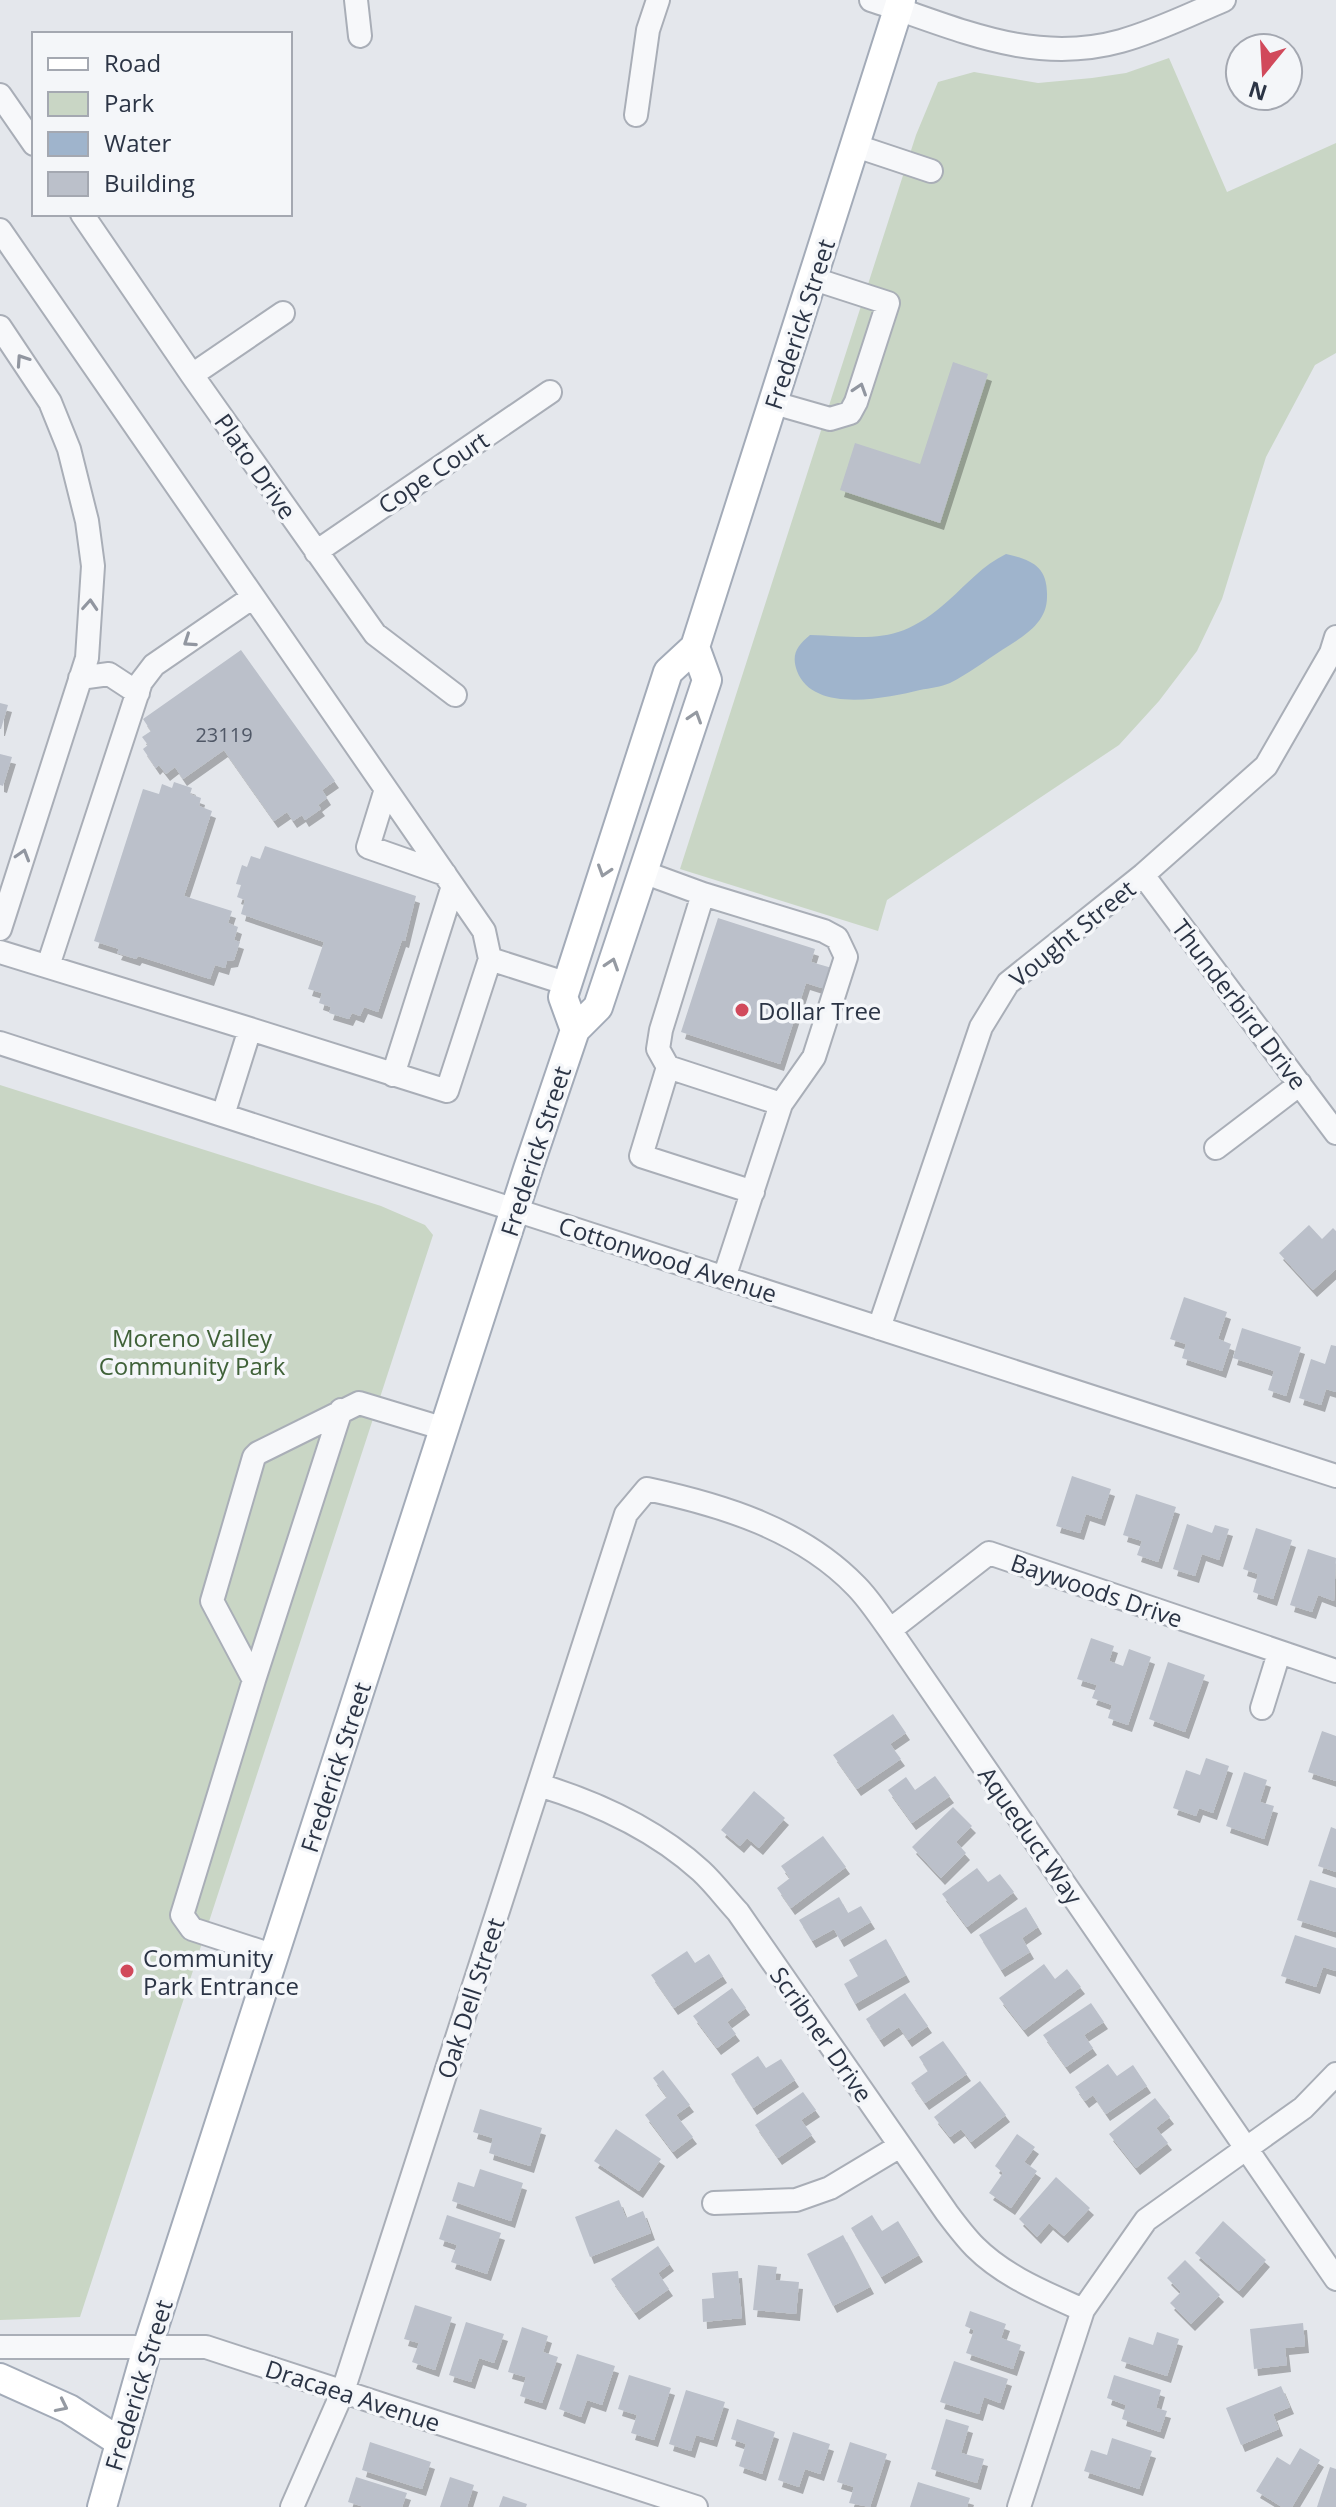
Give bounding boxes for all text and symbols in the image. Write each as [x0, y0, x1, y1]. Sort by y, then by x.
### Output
legend [32, 32, 292, 216]
north arrow [1224, 32, 1304, 112]
text: Road [104, 46, 161, 79]
text: N [1244, 75, 1271, 109]
text: Park [104, 86, 155, 119]
text: Water [104, 126, 172, 159]
text: Building [104, 166, 195, 199]
street label: Frederick Street [756, 235, 842, 413]
one-way arrow [17, 354, 32, 368]
one-way arrow [851, 383, 867, 397]
street label: Plato Drive [208, 407, 304, 525]
street label: Cope Court [371, 423, 495, 521]
one-way arrow [81, 598, 98, 611]
one-way arrow [183, 631, 198, 646]
one-way arrow [685, 711, 701, 725]
house number: 23119 [195, 721, 253, 748]
one-way arrow [14, 848, 30, 862]
one-way arrow [597, 864, 613, 877]
street label: Vought Street [1002, 872, 1142, 994]
street label: Thunderbird Drive [1165, 912, 1315, 1096]
one-way arrow [603, 957, 619, 971]
place label: Dollar Tree [758, 994, 881, 1027]
marker: Dollar Tree [733, 1001, 751, 1019]
street label: Frederick Street [492, 1062, 578, 1240]
street label: Cottonwood Avenue [555, 1208, 781, 1310]
park label: Moreno Valley Community Park [99, 1321, 286, 1382]
street label: Baywoods Drive [1007, 1545, 1187, 1635]
street label: Frederick Street [292, 1678, 378, 1856]
street label: Aqueduct Way [971, 1759, 1091, 1911]
street label: Oak Dell Street [428, 1913, 512, 2083]
place label: Community Park Entrance [143, 1941, 299, 2002]
street label: Scribner Drive [763, 1960, 881, 2108]
marker: Community Park Entrance [118, 1962, 136, 1980]
street label: Frederick Street [96, 2296, 180, 2474]
street label: Dracaea Avenue [261, 2351, 445, 2439]
one-way arrow [53, 2396, 68, 2412]

